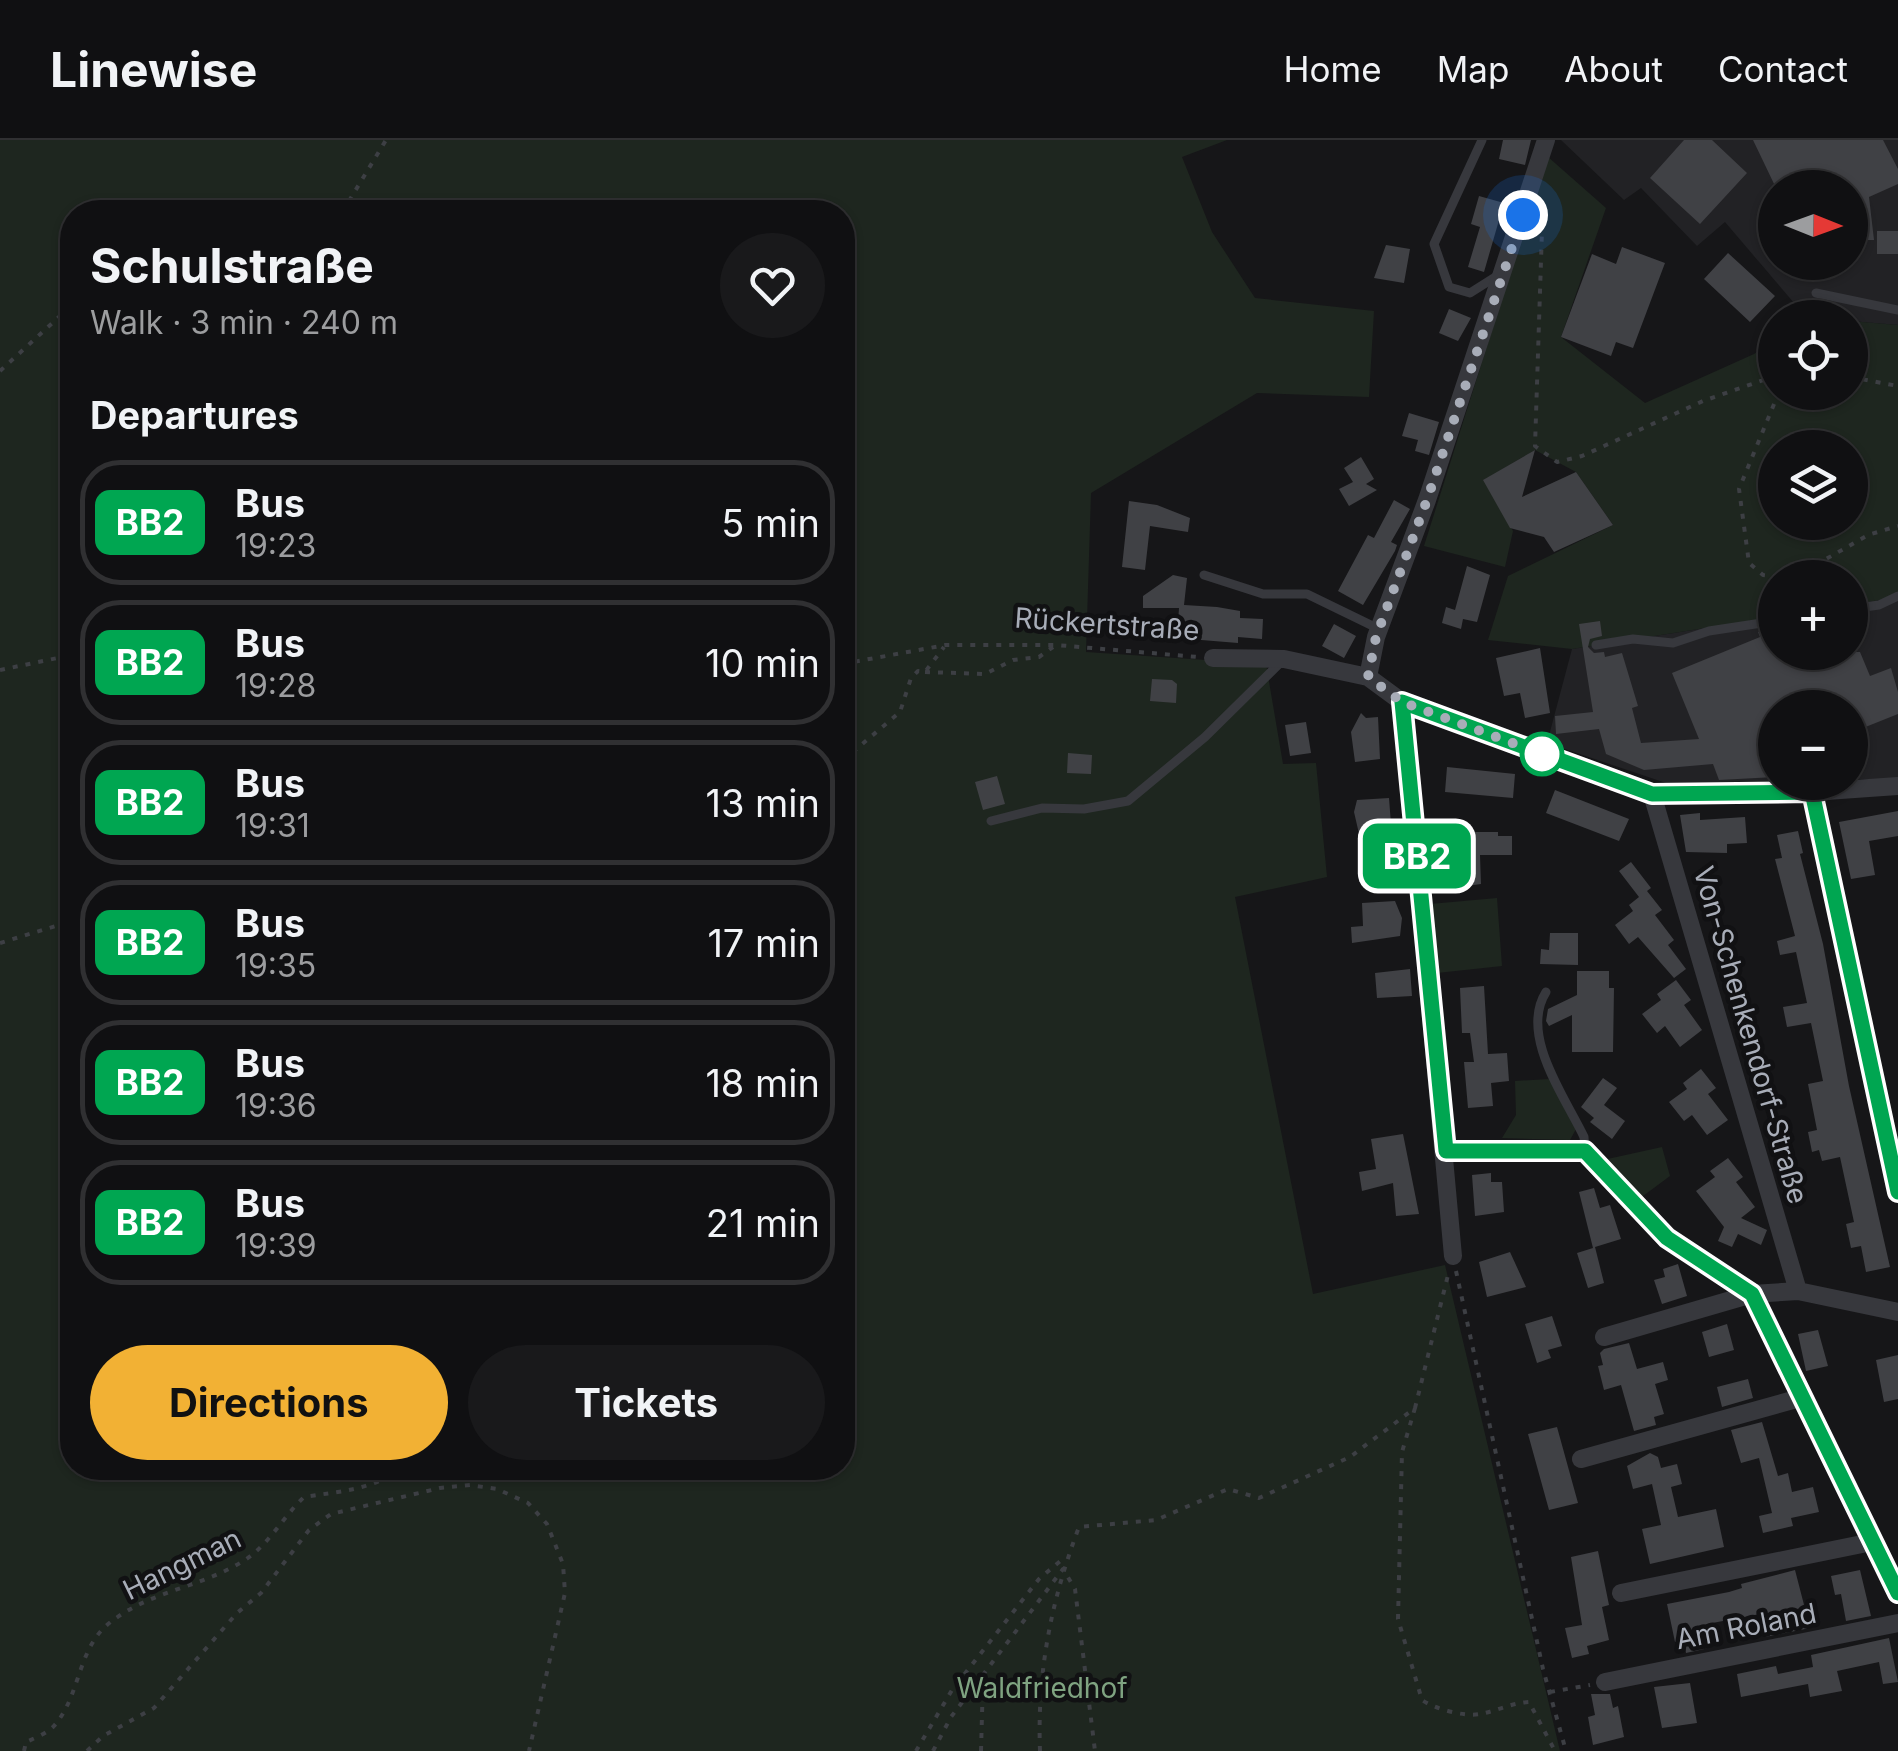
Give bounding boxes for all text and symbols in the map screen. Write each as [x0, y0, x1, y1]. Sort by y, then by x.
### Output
text: Linewise [50, 40, 257, 99]
text: Home [1284, 48, 1382, 90]
text: Map [1437, 48, 1509, 90]
text: About [1564, 48, 1663, 90]
text: Contact [1718, 48, 1848, 90]
north arrow [1758, 170, 1868, 280]
map controls [1758, 170, 1868, 800]
your location [1498, 190, 1548, 240]
button: heart [720, 233, 825, 338]
text: Schulstraße [90, 236, 374, 295]
button: locate [1758, 300, 1868, 410]
text: Walk · 3 min · 240 m [90, 303, 398, 342]
text: Departures [90, 392, 299, 438]
button: layers [1758, 430, 1868, 540]
text: Bus [235, 480, 305, 526]
text: 5 min [721, 500, 820, 546]
text: BB2 [116, 501, 184, 543]
text: 19:23 [235, 526, 316, 565]
button: + [1758, 560, 1868, 670]
street label: Rückertstraße [1013, 601, 1201, 647]
text: Bus [235, 620, 305, 666]
text: 10 min [705, 640, 820, 686]
text: BB2 [116, 641, 184, 683]
text: 19:28 [235, 666, 316, 705]
button: − [1758, 690, 1868, 800]
unlabelled marker [1521, 733, 1563, 775]
text: Bus [235, 760, 305, 806]
text: 13 min [705, 780, 820, 826]
text: BB2 [116, 781, 184, 823]
text: 19:31 [235, 806, 310, 845]
line badge: BB2 [1360, 824, 1474, 888]
text: BB2 [1383, 835, 1451, 877]
street label: Von-Schenkendorf-Straße [1686, 862, 1816, 1208]
text: Bus [235, 900, 305, 946]
text: 17 min [707, 920, 820, 966]
text: BB2 [116, 921, 184, 963]
text: 19:35 [235, 946, 316, 985]
text: Bus [235, 1040, 305, 1086]
text: 18 min [705, 1060, 820, 1106]
text: BB2 [116, 1061, 184, 1103]
text: 19:36 [235, 1086, 317, 1125]
text: Bus [235, 1180, 305, 1226]
text: 21 min [706, 1200, 820, 1246]
text: BB2 [116, 1201, 184, 1243]
text: 19:39 [235, 1226, 317, 1265]
button: Directions [90, 1345, 448, 1460]
button: Tickets [468, 1345, 825, 1460]
street label: Hangman [117, 1521, 247, 1607]
street label: Am Roland [1673, 1596, 1819, 1656]
park label: Waldfriedhof [956, 1671, 1128, 1705]

